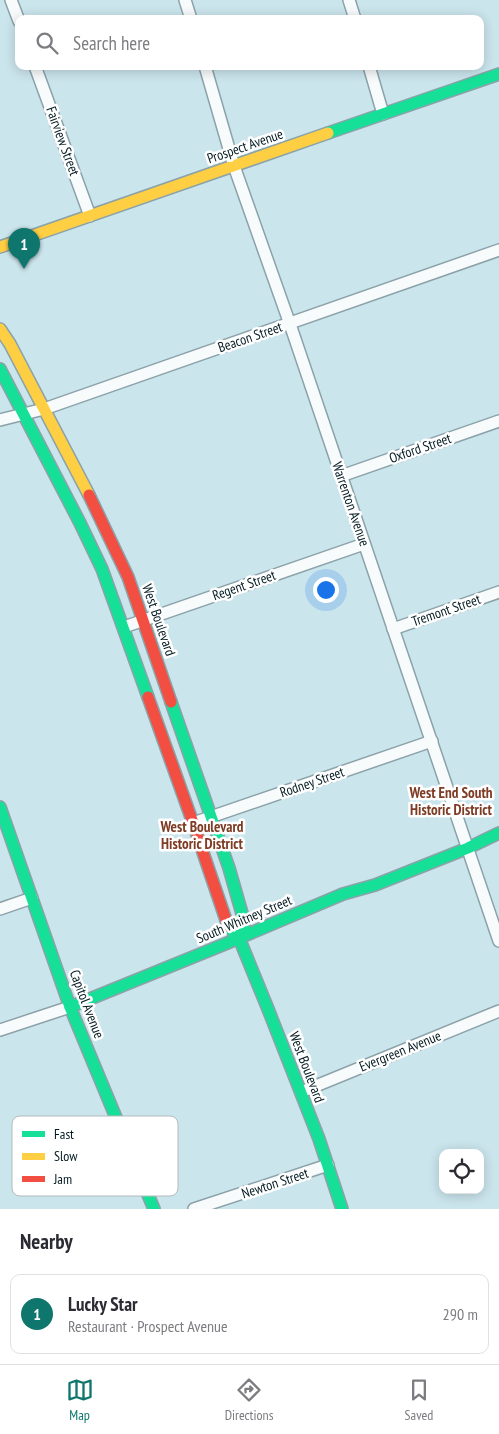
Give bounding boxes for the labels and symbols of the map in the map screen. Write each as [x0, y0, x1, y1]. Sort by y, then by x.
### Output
street label: Fairview Street [42, 104, 84, 178]
street label: Prospect Avenue [205, 125, 286, 167]
pin: 1 [8, 228, 40, 269]
street label: Beacon Street [215, 318, 285, 356]
street label: Oxford Street [387, 429, 454, 467]
street label: Warrenton Avenue [328, 459, 374, 549]
street label: Regent Street [210, 566, 278, 604]
your location [313, 577, 339, 603]
street label: West Boulevard [138, 582, 180, 658]
street label: Tremont Street [409, 590, 483, 630]
street label: Rodney Street [277, 763, 347, 801]
district label: West End South Historic District [408, 783, 493, 819]
district label: West Boulevard Historic District [159, 817, 244, 853]
street label: South Whitney Street [194, 891, 295, 947]
street label: Capitol Avenue [66, 967, 108, 1041]
street label: Evergreen Avenue [357, 1026, 444, 1076]
street label: West Boulevard [285, 1029, 329, 1105]
legend [12, 1116, 178, 1196]
text: Fast [54, 1125, 74, 1143]
text: Slow [54, 1147, 78, 1165]
street label: Newton Street [239, 1164, 311, 1202]
text: Jam [53, 1170, 72, 1188]

